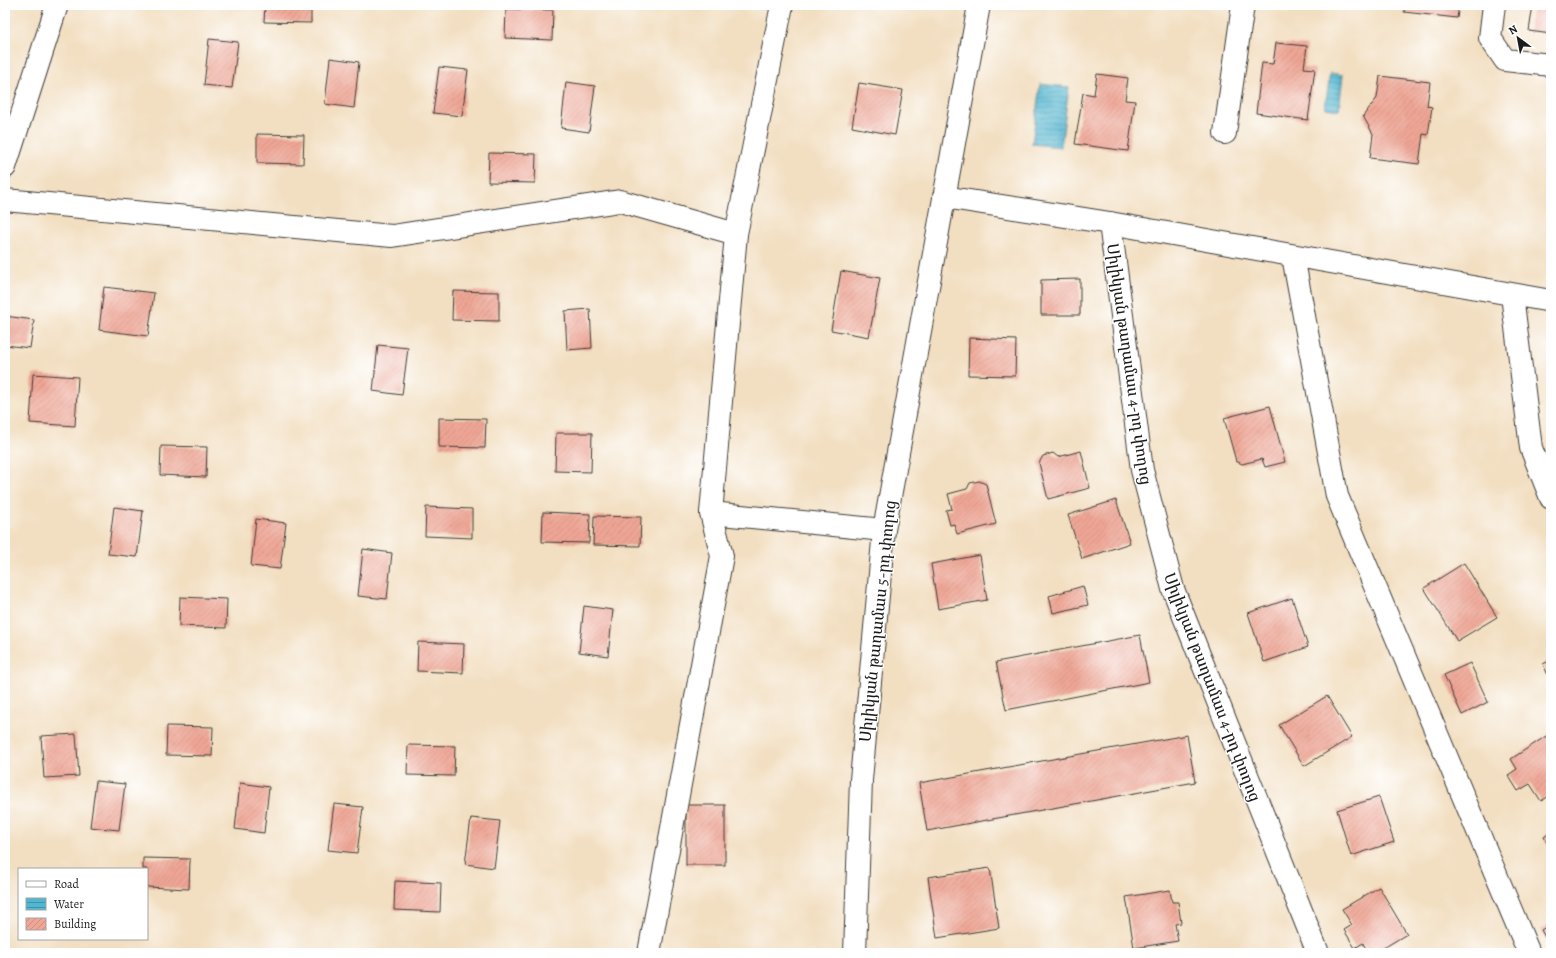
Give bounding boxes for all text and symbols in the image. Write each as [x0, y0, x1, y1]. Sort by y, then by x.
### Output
north arrow [1498, 18, 1538, 58]
text: N [1506, 21, 1520, 38]
street label: Սիլիկյան թաղամաս 4-րդ փողոց [1101, 242, 1157, 486]
street label: Սիլիկյան թաղամաս 5-րդ փողոց [854, 499, 902, 743]
street label: Սիլիկյան թաղամաս 4-րդ փողոց [1158, 570, 1266, 805]
legend [18, 868, 148, 940]
text: Road [54, 876, 80, 892]
text: Water [53, 896, 84, 912]
text: Building [54, 916, 96, 932]

